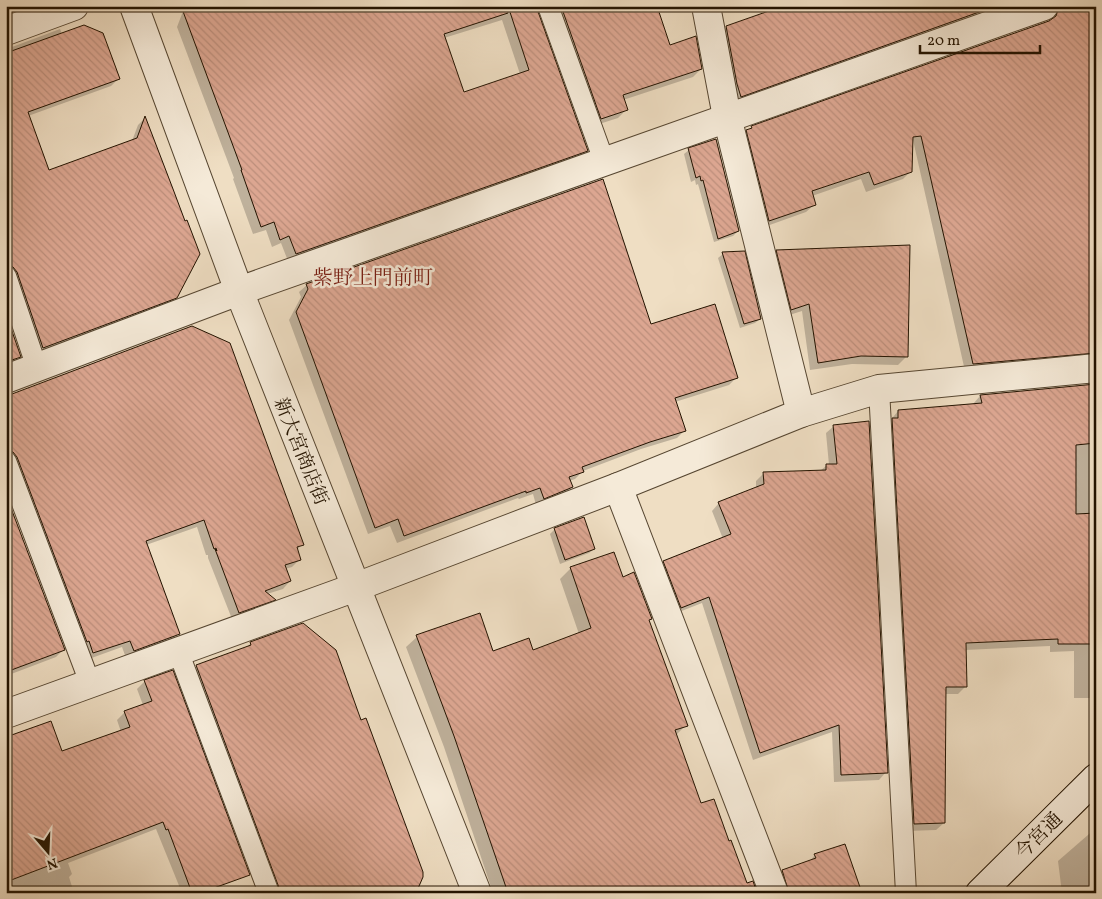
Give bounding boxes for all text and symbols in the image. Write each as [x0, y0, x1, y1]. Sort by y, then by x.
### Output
scale bar [920, 22, 1040, 54]
text: 20 m [927, 31, 960, 52]
district label: 紫野上門前町 [313, 265, 433, 293]
street label: 新大宮商店街 [267, 394, 334, 509]
street label: 今宮通 [1010, 807, 1069, 866]
north arrow [22, 826, 72, 876]
text: N [44, 852, 60, 874]

